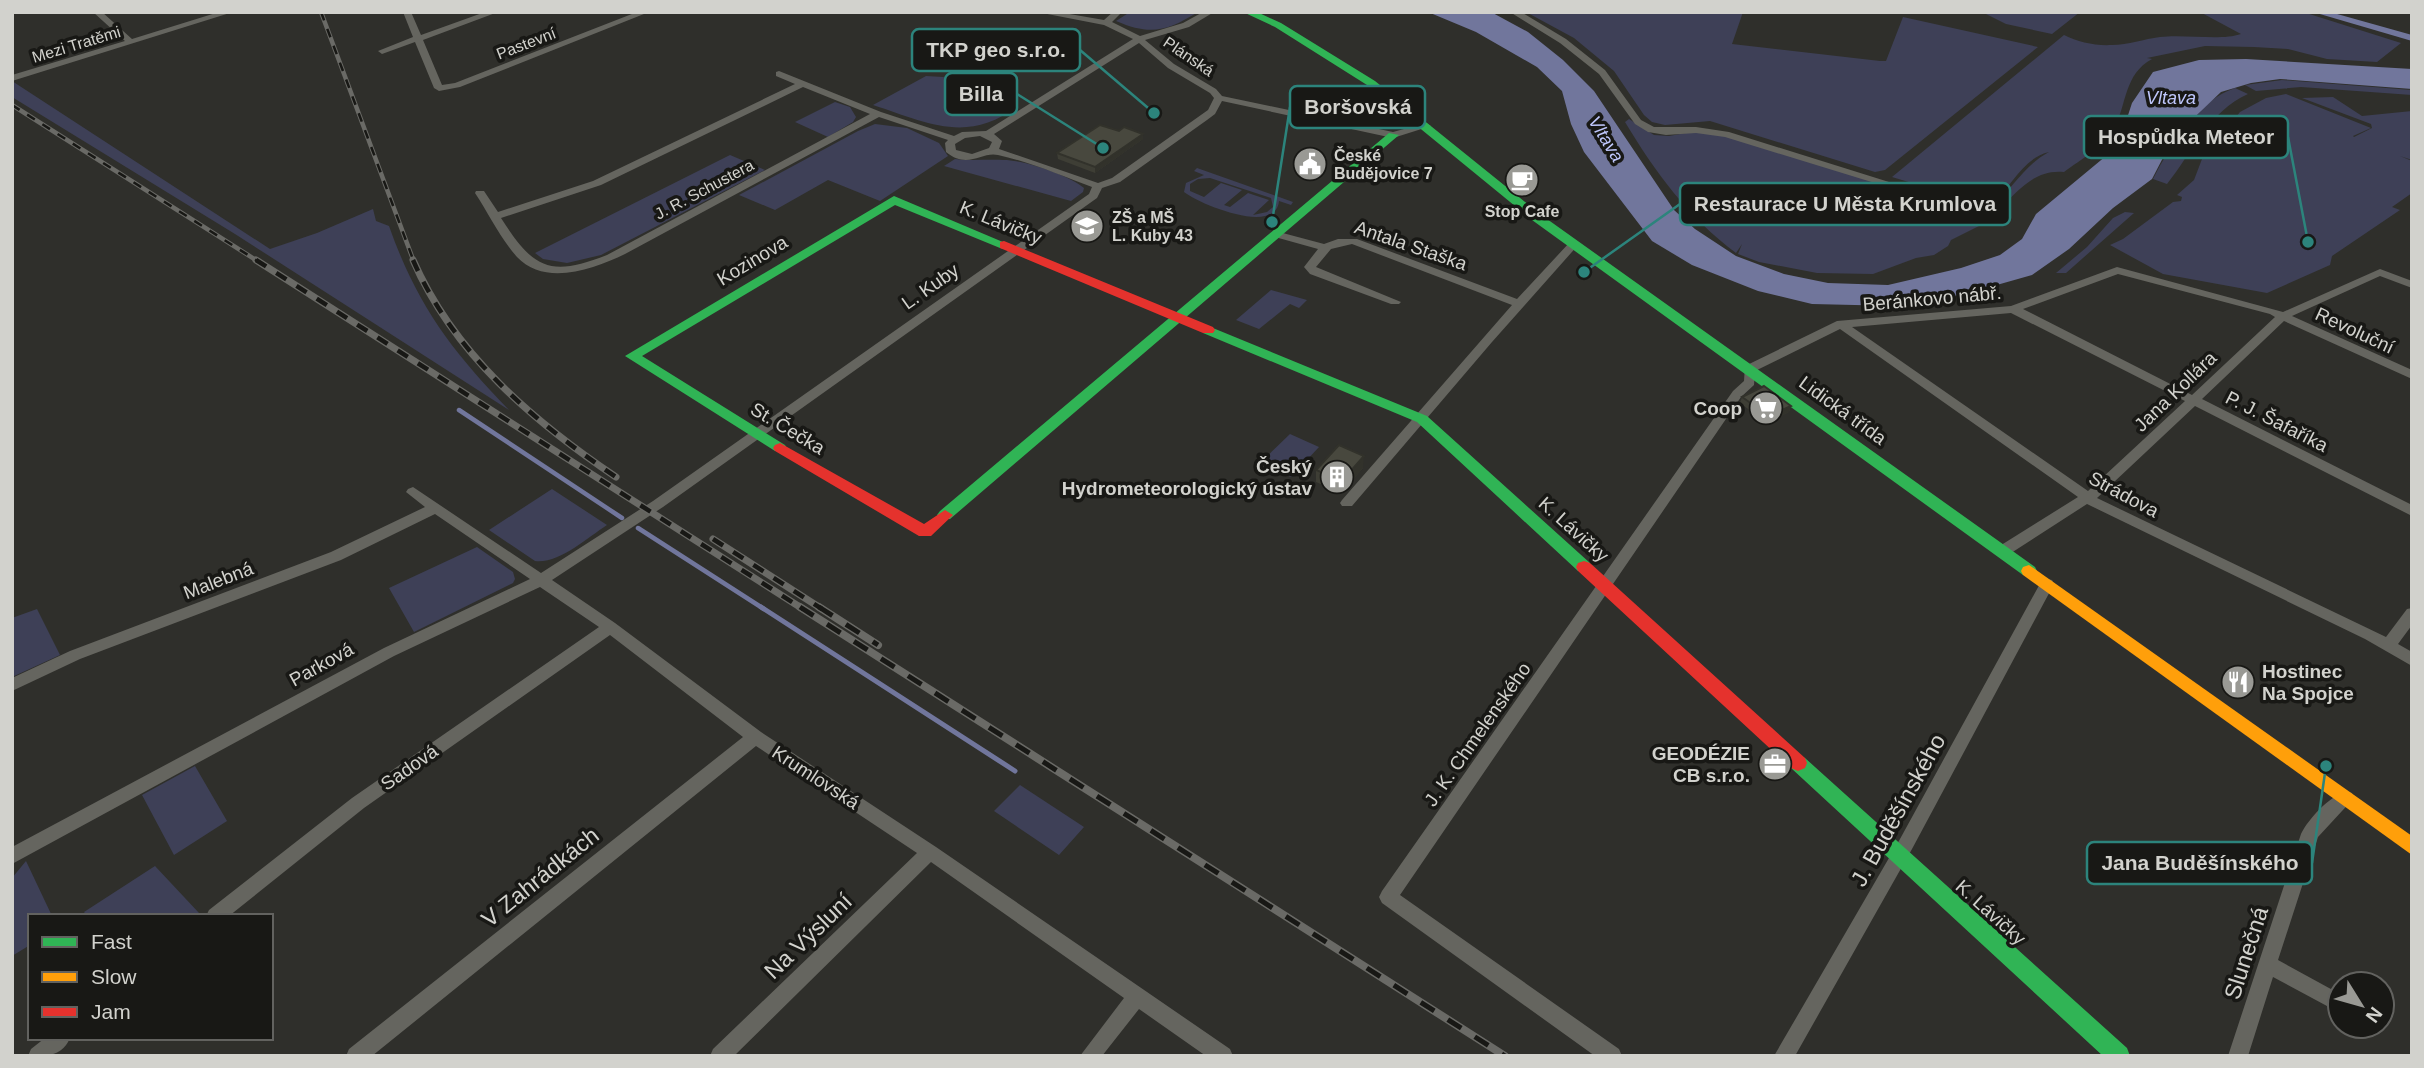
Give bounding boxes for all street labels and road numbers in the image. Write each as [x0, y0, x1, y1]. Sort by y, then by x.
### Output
street label: Mezi Tratěmi [30, 23, 122, 66]
street label: Pastevní [494, 24, 559, 63]
street label: Plánská [1160, 33, 1217, 79]
street label: J. R. Schustera [652, 156, 757, 223]
street label: K. Lávičky [957, 197, 1045, 249]
street label: Antala Staška [1352, 216, 1470, 275]
street label: Kozinova [713, 231, 792, 290]
street label: L. Kuby [898, 259, 963, 313]
street label: Beránkovo nábř. [1862, 282, 2002, 315]
street label: Revoluční [2312, 303, 2398, 358]
street label: Jana Kollára [2130, 347, 2221, 436]
street label: Lidická třída [1795, 372, 1891, 449]
street label: P. J. Šafaříka [2222, 387, 2332, 456]
street label: St. Čečka [747, 398, 829, 459]
street label: Strádova [2085, 467, 2163, 522]
street label: K. Lávičky [1534, 493, 1613, 566]
street label: Malebná [180, 557, 256, 603]
street label: Parková [286, 638, 357, 691]
street label: J. K. Chmelenského [1420, 659, 1535, 810]
street label: J. Buděšínského [1845, 729, 1951, 891]
street label: Sadová [377, 740, 442, 794]
street label: Krumlovská [768, 742, 863, 813]
street label: V Zahrádkách [476, 822, 604, 932]
street label: K. Lávičky [1951, 876, 2030, 949]
street label: Na Výsluní [759, 888, 857, 984]
street label: Slunečná [2219, 903, 2273, 1003]

